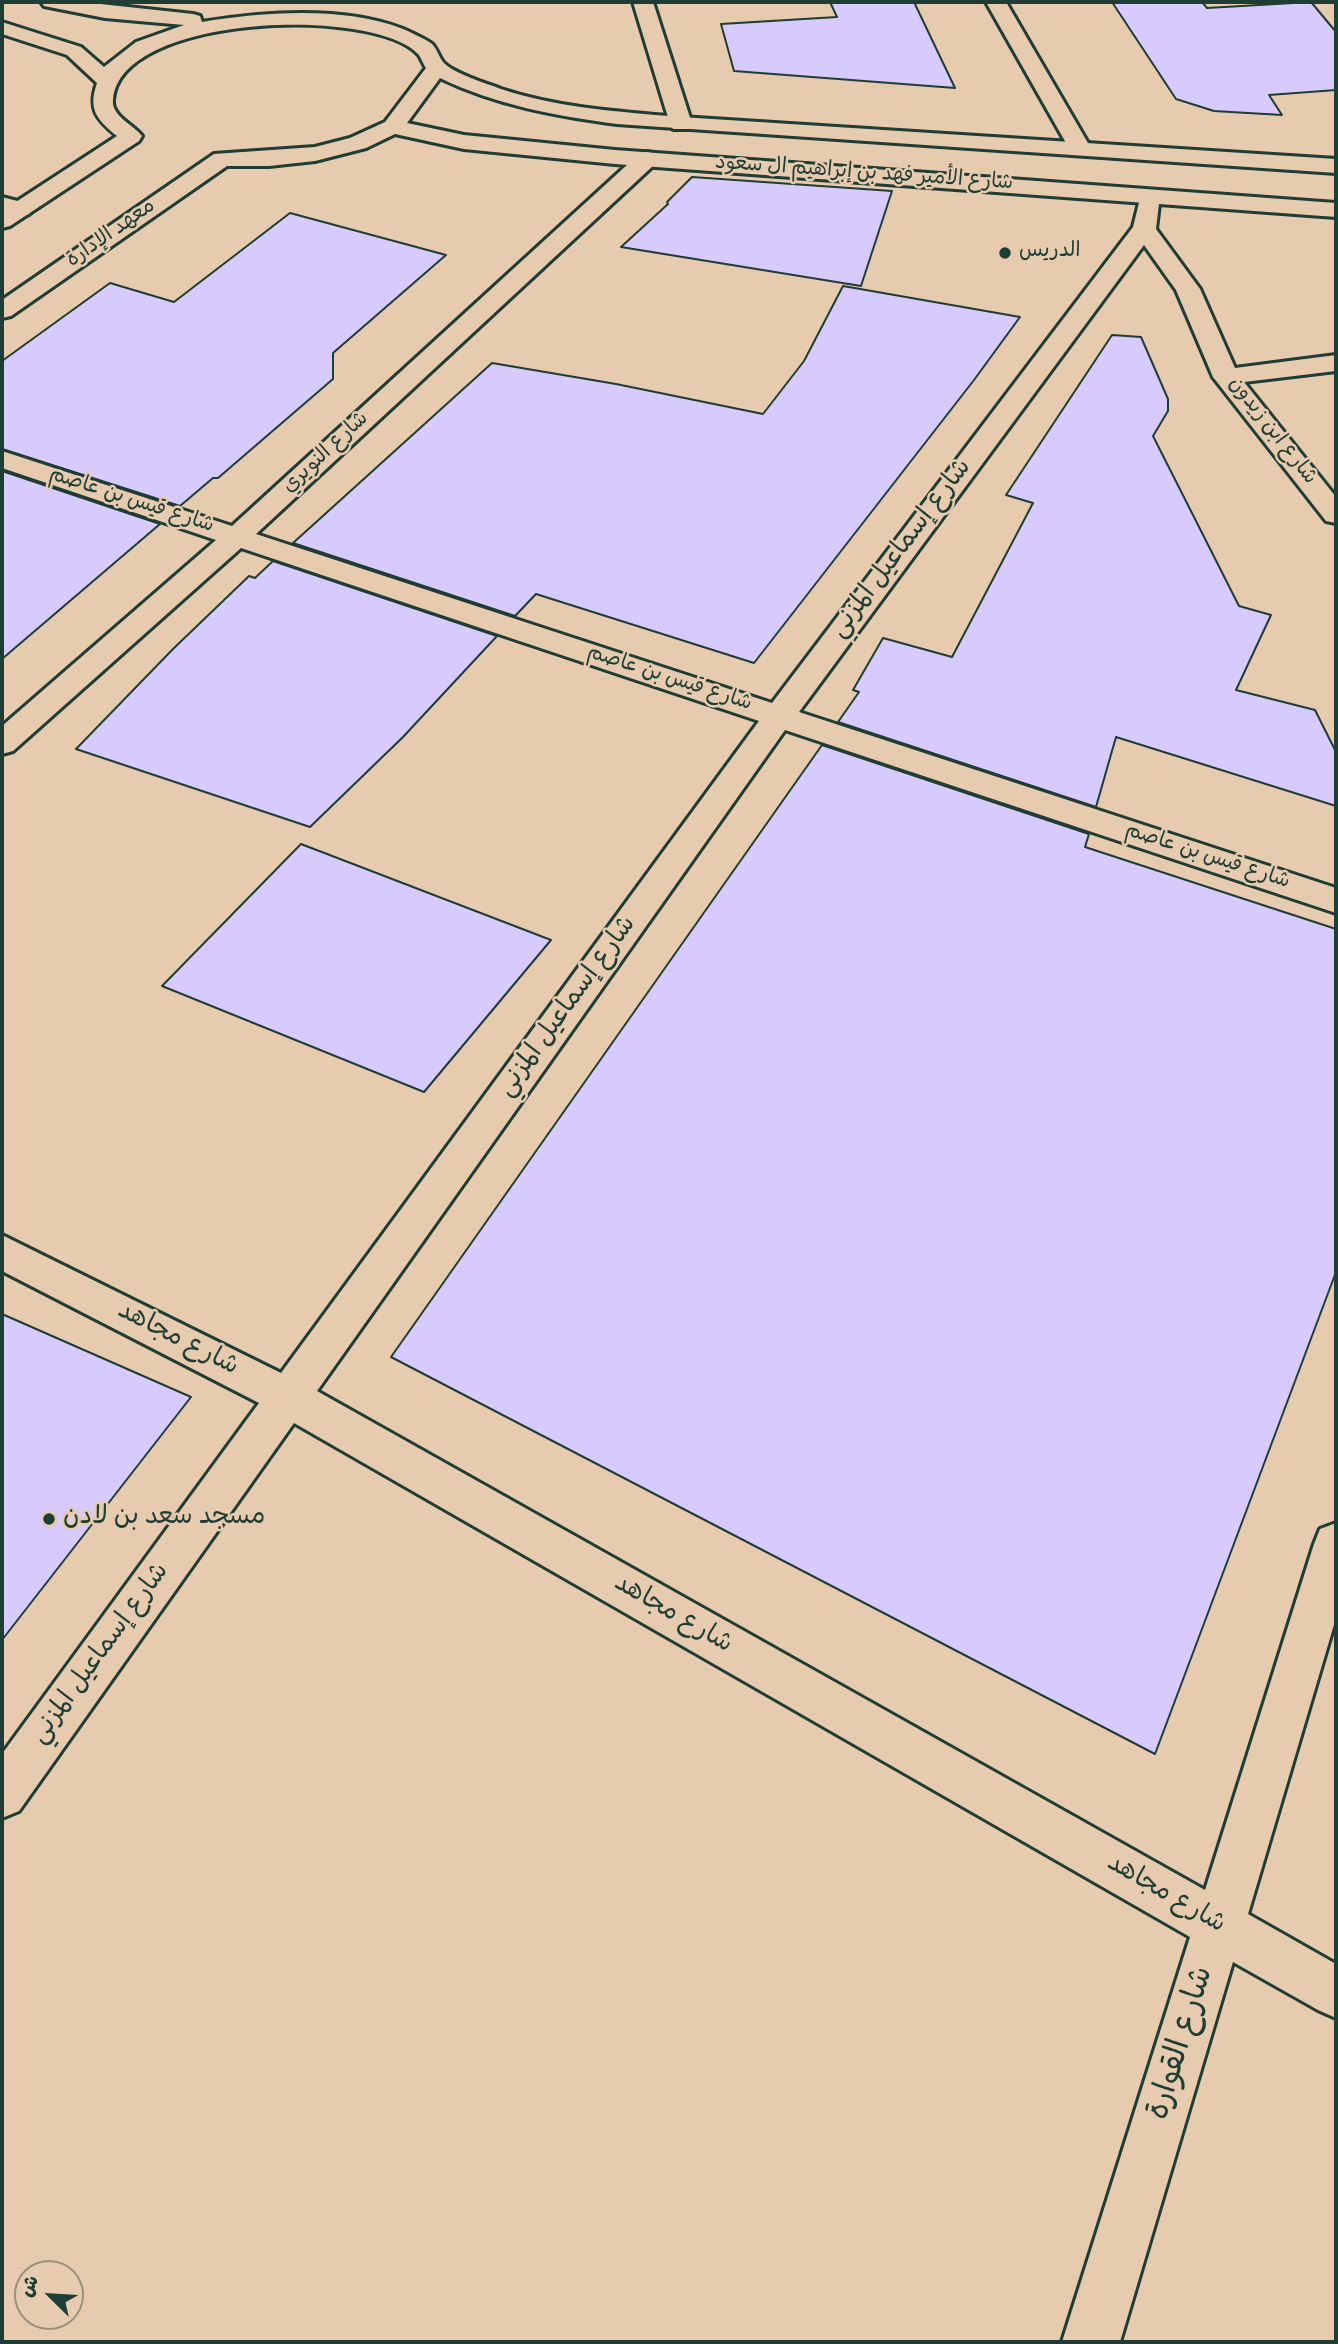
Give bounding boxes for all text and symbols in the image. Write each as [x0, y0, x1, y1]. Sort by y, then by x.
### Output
street label: شارع الأمير فهد بن إبراهيم ال سعود [714, 152, 1014, 198]
street label: معهد الإدارة [63, 195, 161, 275]
place label: الدريس [1019, 240, 1081, 266]
marker: الدريس [997, 245, 1013, 261]
street label: شارع ابن زيدون [1221, 373, 1321, 491]
street label: شارع النويري [279, 408, 375, 500]
street label: شارع إسماعيل المزني [826, 454, 980, 646]
street label: شارع قيس بن عاصم [46, 464, 216, 540]
street label: شارع قيس بن عاصم [584, 642, 754, 718]
street label: شارع قيس بن عاصم [1122, 820, 1292, 896]
street label: شارع إسماعيل المزني [493, 911, 645, 1105]
street label: شارع مجاهد [111, 1297, 243, 1385]
place label: مسجد سعد بن لادن [63, 1503, 265, 1535]
marker: مسجد سعد بن لادن [41, 1511, 57, 1527]
street label: شارع إسماعيل المزني [26, 1558, 178, 1752]
street label: شارع مجاهد [607, 1570, 737, 1662]
street label: شارع مجاهد [1100, 1850, 1230, 1942]
street label: شارع القوارة [1142, 1963, 1226, 2125]
north arrow [14, 2260, 84, 2330]
text: ش [15, 2272, 48, 2302]

